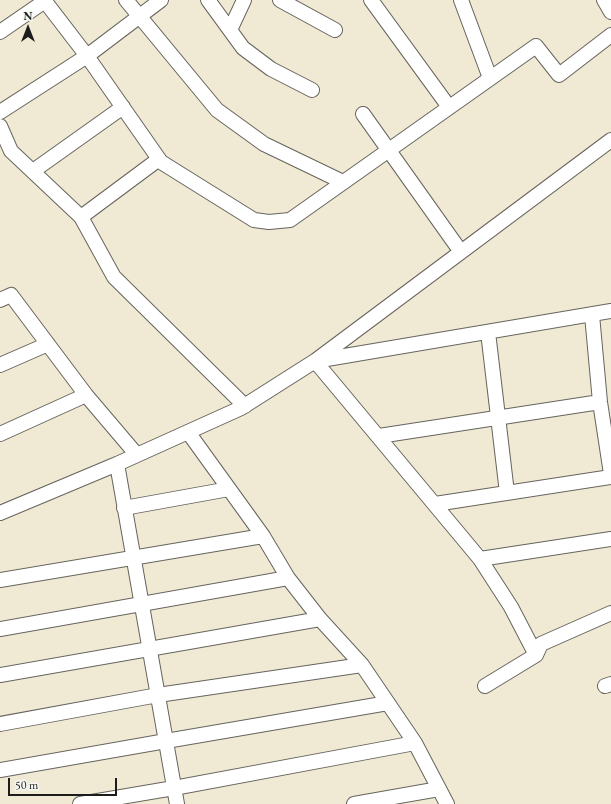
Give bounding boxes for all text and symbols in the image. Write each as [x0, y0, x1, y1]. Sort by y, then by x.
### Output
north arrow [8, 8, 48, 48]
text: N [24, 9, 32, 23]
scale bar [10, 770, 119, 796]
text: 50 m [15, 777, 38, 793]

